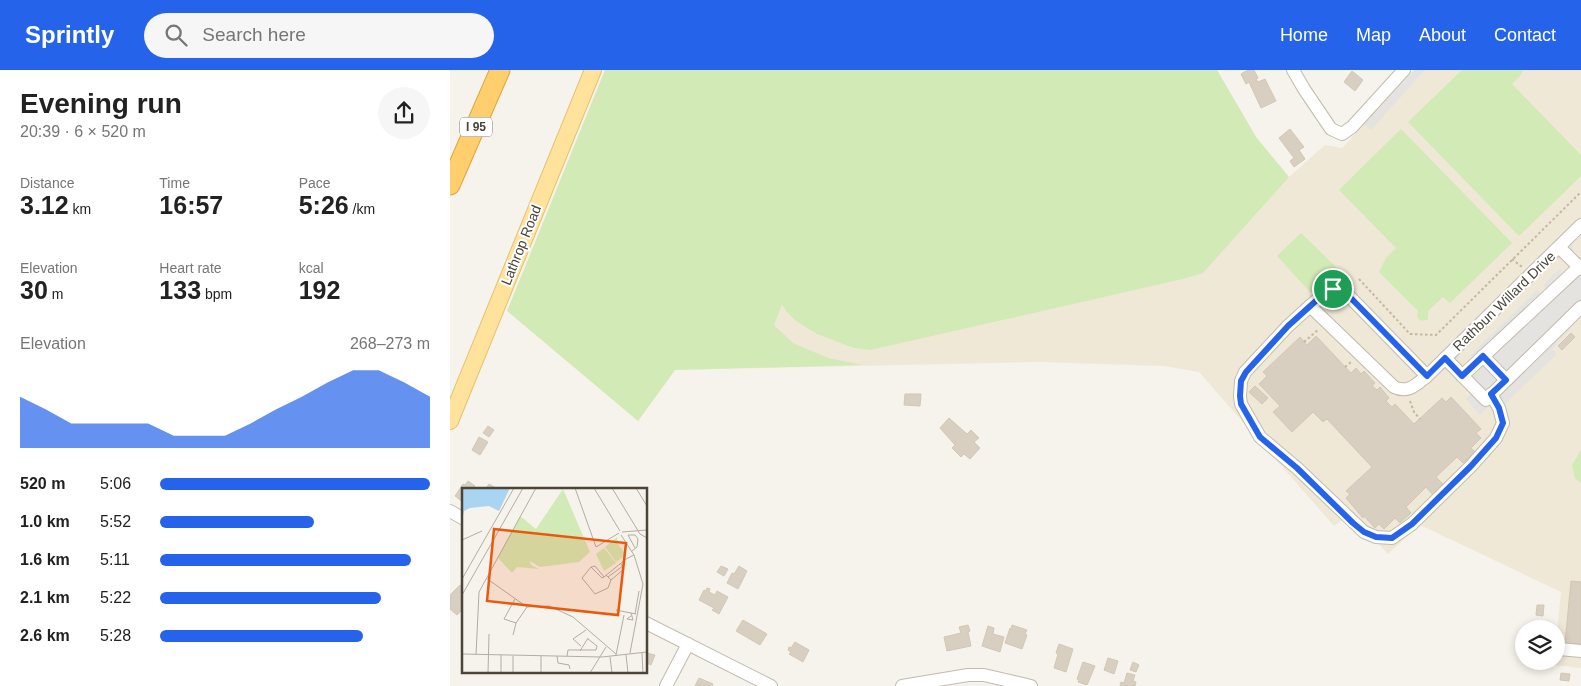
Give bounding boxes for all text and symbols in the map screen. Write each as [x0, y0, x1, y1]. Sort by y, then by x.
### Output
search box [144, 13, 494, 58]
text: Sprintly [25, 21, 114, 48]
icon: search [162, 21, 190, 49]
text: Search here [202, 24, 306, 45]
text: Home [1280, 25, 1328, 45]
text: Map [1356, 25, 1391, 45]
text: About [1419, 25, 1466, 45]
text: Contact [1494, 25, 1556, 45]
button: share [378, 87, 430, 139]
text: Evening run [20, 88, 182, 119]
road number: I 95 [460, 118, 492, 136]
text: 20:39 · 6 × 520 m [20, 123, 146, 140]
text: Distance [20, 175, 74, 191]
text: Time [159, 175, 190, 191]
text: Pace [299, 175, 331, 191]
text: 3.12 [20, 191, 69, 219]
text: 16:57 [159, 191, 223, 219]
text: 5:26 [299, 191, 349, 219]
text: km [69, 201, 91, 217]
text: /km [349, 201, 375, 217]
street label: Lathrop Road [498, 203, 544, 287]
street label: Rathbun Willard Drive [1449, 248, 1559, 354]
text: Elevation [20, 260, 78, 276]
text: Heart rate [159, 260, 222, 276]
text: kcal [299, 260, 324, 276]
pin [1312, 268, 1354, 310]
icon: arrive [1319, 275, 1347, 303]
text: 30 [20, 276, 48, 304]
text: 133 [159, 276, 201, 304]
text: 192 [299, 276, 340, 304]
text: m [48, 286, 63, 302]
text: bpm [201, 286, 232, 302]
text: Elevation [20, 335, 86, 352]
text: 268–273 m [350, 335, 430, 352]
text: 520 m [20, 475, 65, 492]
text: 5:06 [100, 475, 131, 492]
inset map [462, 488, 648, 674]
text: 1.0 km [20, 513, 70, 530]
text: 5:52 [100, 513, 131, 530]
text: 1.6 km [20, 551, 70, 568]
text: 5:11 [100, 551, 130, 568]
text: 2.1 km [20, 589, 70, 606]
text: 5:22 [100, 589, 131, 606]
map controls [1515, 620, 1565, 670]
button: layers [1515, 620, 1565, 670]
text: 2.6 km [20, 627, 70, 644]
text: 5:28 [100, 627, 131, 644]

